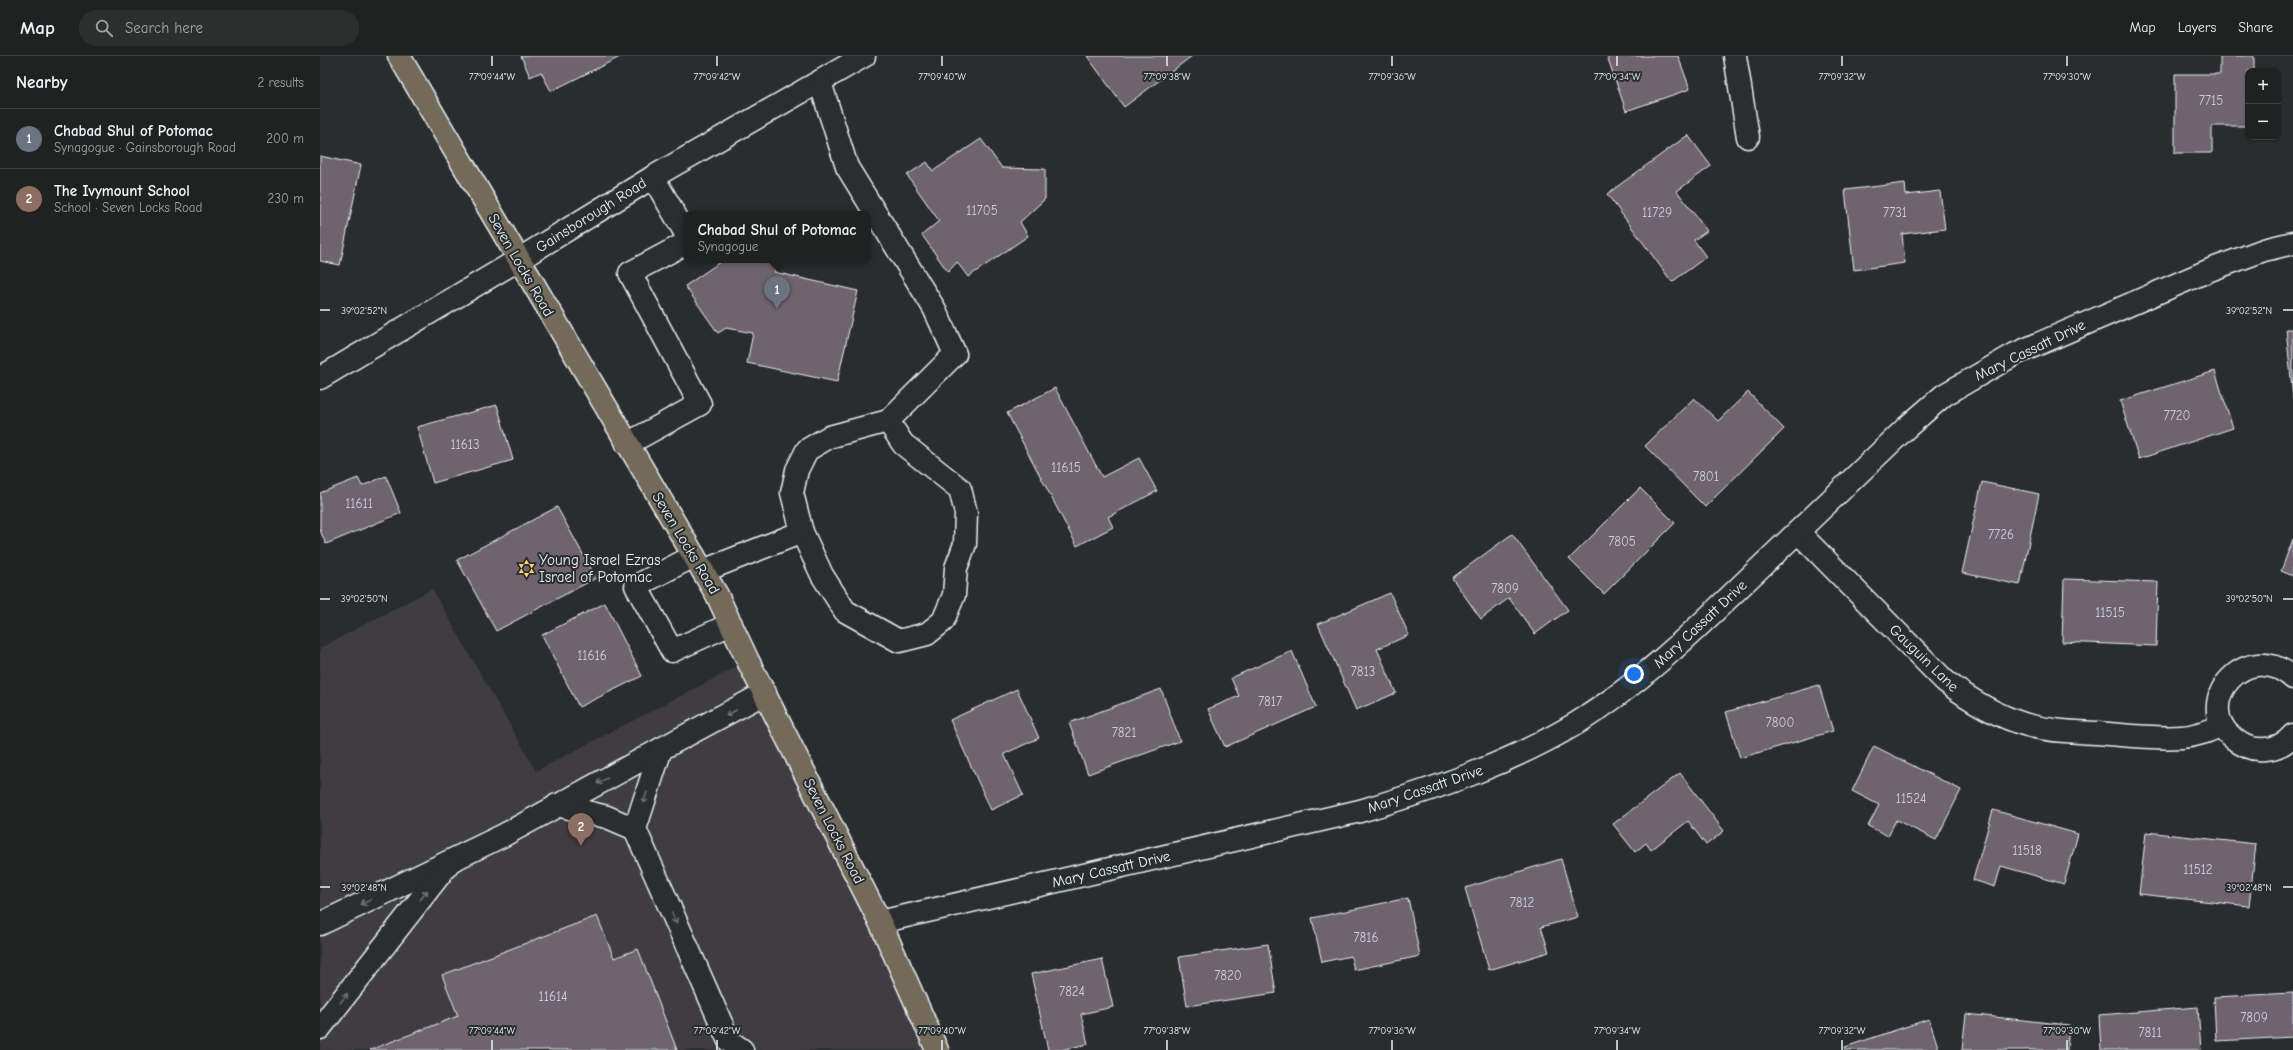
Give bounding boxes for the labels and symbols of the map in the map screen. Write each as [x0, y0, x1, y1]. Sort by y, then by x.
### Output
text: 77°09'44"W [469, 71, 516, 83]
text: 77°09'42"W [694, 71, 741, 83]
text: 77°09'40"W [918, 71, 966, 83]
text: 77°09'38"W [1144, 71, 1191, 83]
text: 77°09'36"W [1368, 71, 1416, 83]
text: 77°09'34"W [1594, 71, 1641, 83]
text: 77°09'32"W [1819, 71, 1866, 83]
text: 77°09'30"W [2043, 71, 2091, 83]
house number: 7715 [2199, 93, 2223, 108]
street label: Gainsborough Road [532, 174, 650, 256]
house number: 11705 [966, 203, 998, 218]
house number: 11729 [1642, 205, 1672, 220]
house number: 7731 [1883, 205, 1907, 220]
street label: Seven Locks Road [484, 210, 558, 320]
pin: 1 [764, 276, 790, 309]
text: 39°02'52"N [341, 305, 387, 317]
text: 39°02'52"N [2226, 305, 2272, 317]
street label: Mary Cassatt Drive [1972, 315, 2089, 385]
house number: 7720 [2163, 408, 2191, 423]
house number: 11613 [450, 437, 480, 452]
house number: 11615 [1051, 460, 1081, 475]
house number: 7801 [1693, 469, 1719, 484]
street label: Seven Locks Road [648, 489, 724, 597]
house number: 11611 [345, 496, 373, 511]
house number: 7726 [1988, 527, 2014, 542]
house number: 7805 [1608, 534, 1636, 549]
place label: Young Israel Ezras Israel of Potomac [539, 551, 660, 586]
synagogue icon: Young Israel Ezras Israel of Potomac [516, 559, 536, 579]
street label: Mary Cassatt Drive [1650, 576, 1751, 672]
house number: 7809 [1491, 581, 1519, 596]
text: 39°02'50"N [341, 593, 387, 605]
text: 39°02'50"N [2226, 593, 2272, 605]
house number: 11515 [2095, 605, 2125, 620]
street label: Gauguin Lane [1886, 621, 1963, 696]
house number: 11616 [577, 648, 607, 663]
house number: 7813 [1351, 664, 1375, 679]
your location [1624, 664, 1644, 684]
house number: 7817 [1258, 694, 1282, 709]
one-way arrow [725, 709, 737, 717]
house number: 7800 [1766, 715, 1794, 730]
house number: 7821 [1112, 725, 1136, 740]
street label: Mary Cassatt Drive [1365, 761, 1486, 817]
street label: Seven Locks Road [800, 775, 868, 887]
one-way arrow [596, 778, 608, 785]
one-way arrow [641, 791, 648, 804]
house number: 11524 [1896, 791, 1926, 806]
pin: 2 [568, 813, 594, 846]
house number: 11518 [2012, 843, 2042, 858]
street label: Mary Cassatt Drive [1050, 847, 1172, 891]
house number: 11512 [2183, 862, 2213, 877]
text: 39°02'48"N [341, 882, 387, 894]
text: 39°02'48"N [2226, 882, 2272, 894]
one-way arrow [419, 890, 428, 901]
house number: 7812 [1510, 895, 1535, 910]
one-way arrow [360, 899, 372, 906]
one-way arrow [671, 911, 678, 923]
house number: 7816 [1354, 930, 1378, 945]
house number: 7820 [1214, 968, 1242, 983]
house number: 7824 [1059, 984, 1085, 999]
house number: 11614 [539, 989, 567, 1004]
one-way arrow [340, 992, 348, 1003]
house number: 7809 [2240, 1010, 2268, 1025]
text: 77°09'44"W [469, 1025, 516, 1037]
text: 77°09'42"W [694, 1025, 741, 1037]
text: 77°09'40"W [918, 1025, 966, 1037]
text: 77°09'38"W [1144, 1025, 1191, 1037]
text: 77°09'36"W [1368, 1025, 1416, 1037]
text: 77°09'34"W [1594, 1025, 1641, 1037]
text: 77°09'32"W [1819, 1025, 1866, 1037]
text: 77°09'30"W [2043, 1025, 2091, 1037]
house number: 7811 [2138, 1025, 2162, 1040]

